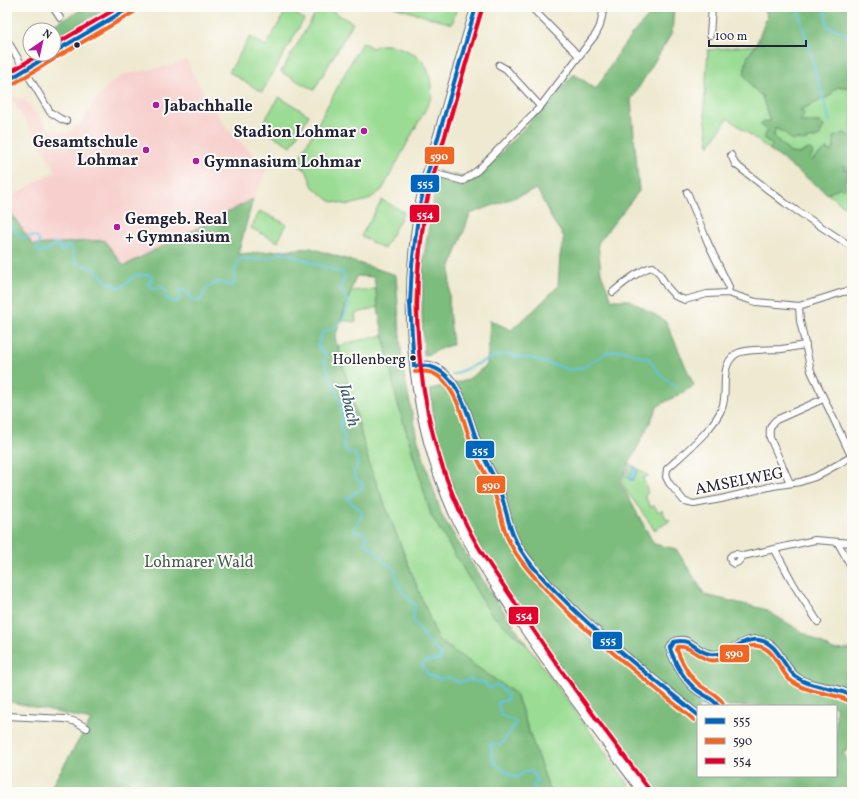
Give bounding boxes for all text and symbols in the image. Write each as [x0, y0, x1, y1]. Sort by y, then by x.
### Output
north arrow [22, 22, 62, 62]
scale bar [709, 22, 806, 48]
text: N [39, 26, 54, 43]
text: 100 m [715, 29, 748, 45]
unlabelled marker [72, 40, 82, 50]
place label: Jabachhalle [163, 96, 253, 118]
marker: Jabachhalle [151, 100, 161, 110]
place label: Stadion Lohmar [233, 122, 356, 144]
marker: Stadion Lohmar [359, 126, 369, 136]
place label: Gesamtschule Lohmar [33, 132, 138, 172]
marker: Gesamtschule Lohmar [141, 145, 151, 155]
line badge: 590 [424, 146, 455, 165]
text: 590 [430, 150, 448, 165]
place label: Gymnasium Lohmar [204, 152, 362, 174]
marker: Gymnasium Lohmar [191, 156, 201, 166]
line badge: 555 [410, 174, 440, 193]
text: 555 [417, 177, 433, 192]
line badge: 554 [409, 204, 440, 223]
text: 554 [416, 208, 434, 223]
place label: Gemgeb. Real + Gymnasium [125, 209, 230, 249]
marker: Gemgeb. Real + Gymnasium [112, 222, 122, 232]
place label: Hollenberg [333, 350, 406, 371]
marker: Hollenberg [408, 353, 418, 363]
water label: Jabach [332, 380, 365, 429]
line badge: 555 [465, 440, 495, 459]
text: 555 [472, 444, 488, 459]
street label: AMSELWEG [693, 463, 786, 501]
line badge: 590 [476, 475, 506, 494]
text: 590 [482, 479, 500, 494]
park label: Lohmarer Wald [144, 552, 254, 574]
line badge: 554 [508, 606, 539, 625]
text: 554 [515, 609, 533, 624]
line badge: 555 [592, 631, 623, 650]
text: 555 [600, 634, 616, 649]
line badge: 590 [719, 644, 750, 663]
text: 590 [725, 647, 743, 662]
legend [697, 705, 837, 777]
text: 555 [733, 714, 751, 730]
text: 590 [733, 734, 752, 750]
text: 554 [733, 754, 752, 770]

